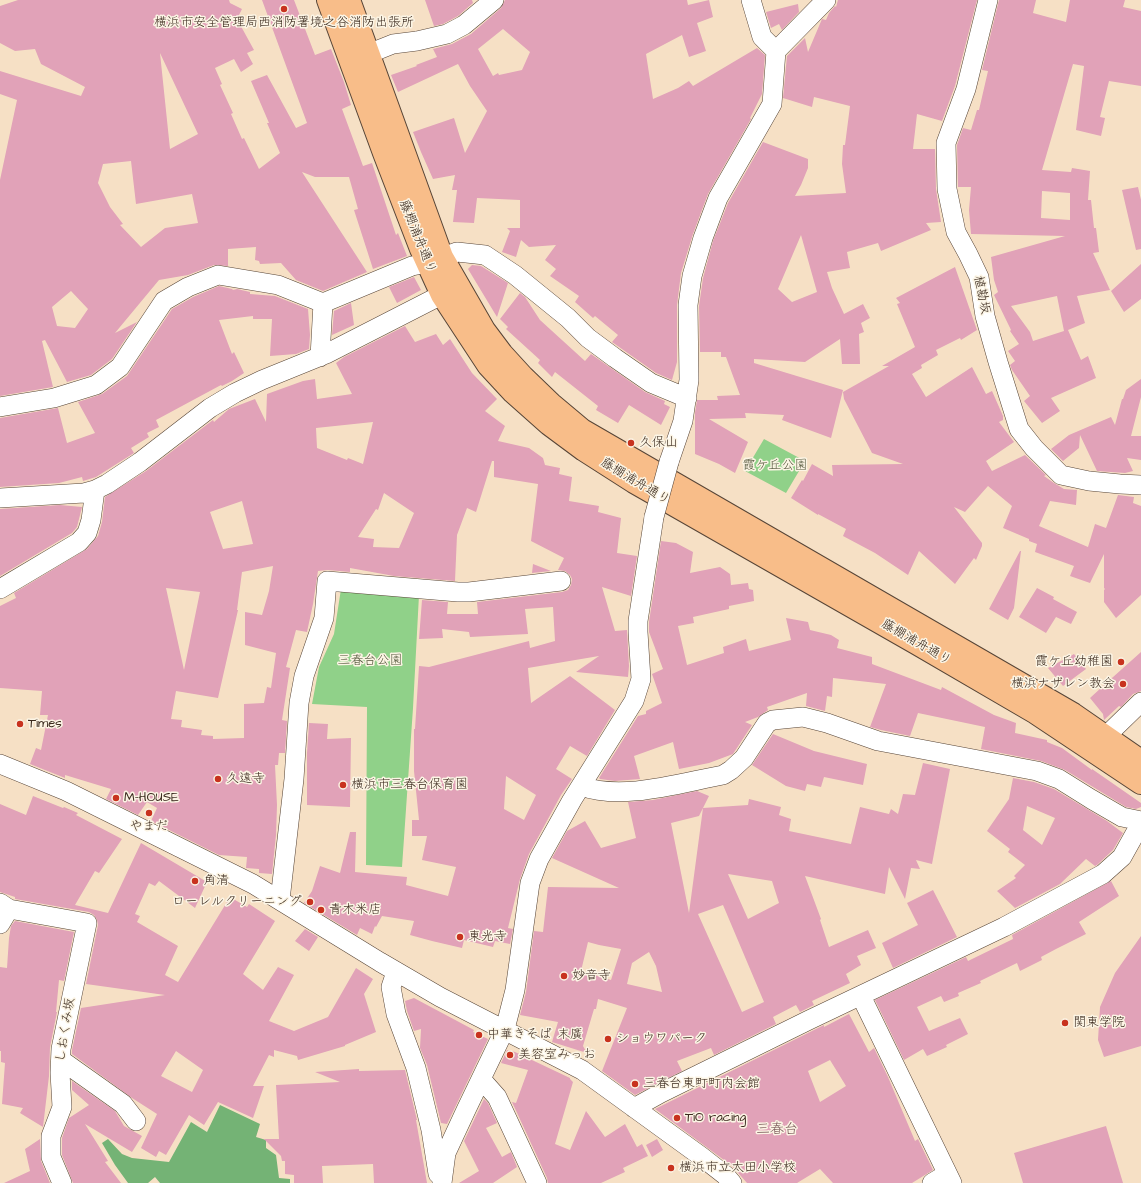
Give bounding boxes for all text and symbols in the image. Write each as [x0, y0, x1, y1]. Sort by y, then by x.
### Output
marker: 横浜市安全管理局西消防署境之谷消防出張所 [279, 4, 289, 14]
place label: 横浜市安全管理局西消防署境之谷消防出張所 [154, 15, 414, 31]
street label: 藤棚浦舟通り [395, 198, 439, 276]
street label: 植勘坂 [969, 274, 993, 316]
place label: 久保山 [639, 435, 678, 451]
marker: 久保山 [626, 438, 636, 448]
street label: 藤棚浦舟通り [598, 455, 672, 509]
park label: 霞ケ丘公園 [743, 458, 807, 474]
street label: 藤棚浦舟通り [878, 617, 954, 669]
park label: 三春台公園 [338, 653, 402, 669]
place label: 霞ケ丘幼稚園 [1035, 654, 1113, 670]
marker: 霞ケ丘幼稚園 [1116, 657, 1126, 667]
place label: 横浜ナザレン教会 [1011, 676, 1115, 692]
marker: 横浜ナザレン教会 [1118, 679, 1128, 689]
place label: Times [28, 716, 62, 732]
marker: Times [15, 719, 25, 729]
place label: 久遠寺 [226, 771, 265, 787]
marker: 久遠寺 [213, 774, 223, 784]
place label: 横浜市三春台保育園 [351, 777, 468, 793]
marker: 横浜市三春台保育園 [338, 780, 348, 790]
place label: M-HOUSE [124, 790, 179, 806]
marker: M-HOUSE [111, 793, 121, 803]
marker: やまだ [144, 808, 154, 818]
place label: やまだ [130, 819, 168, 835]
place label: 角清 [203, 873, 229, 889]
marker: 角清 [190, 876, 200, 886]
place label: ローレルクリーニング [172, 894, 302, 910]
marker: ローレルクリーニング [305, 897, 315, 907]
place label: 青木米店 [329, 902, 381, 918]
marker: 青木米店 [316, 905, 326, 915]
place label: 東光寺 [468, 929, 507, 945]
marker: 東光寺 [455, 932, 465, 942]
place label: 妙音寺 [572, 968, 611, 984]
marker: 妙音寺 [559, 971, 569, 981]
street label: しおくみ坂 [53, 997, 79, 1063]
place label: 関東学院 [1073, 1015, 1125, 1031]
marker: 関東学院 [1060, 1018, 1070, 1028]
place label: 中華きそば 末廣 [487, 1027, 583, 1043]
marker: 中華きそば 末廣 [474, 1030, 484, 1040]
place label: ショウワパーク [616, 1031, 707, 1047]
marker: ショウワパーク [603, 1034, 613, 1044]
place label: 美容室みっお [518, 1047, 596, 1063]
marker: 美容室みっお [505, 1050, 515, 1060]
place label: 三春台東町町内会館 [643, 1076, 760, 1092]
marker: 三春台東町町内会館 [630, 1079, 640, 1089]
place label: TiO racing [685, 1110, 746, 1126]
marker: TiO racing [672, 1113, 682, 1123]
district label: 三春台 [756, 1122, 798, 1138]
place label: 横浜市立太田小学校 [679, 1160, 796, 1176]
marker: 横浜市立太田小学校 [666, 1163, 676, 1173]

